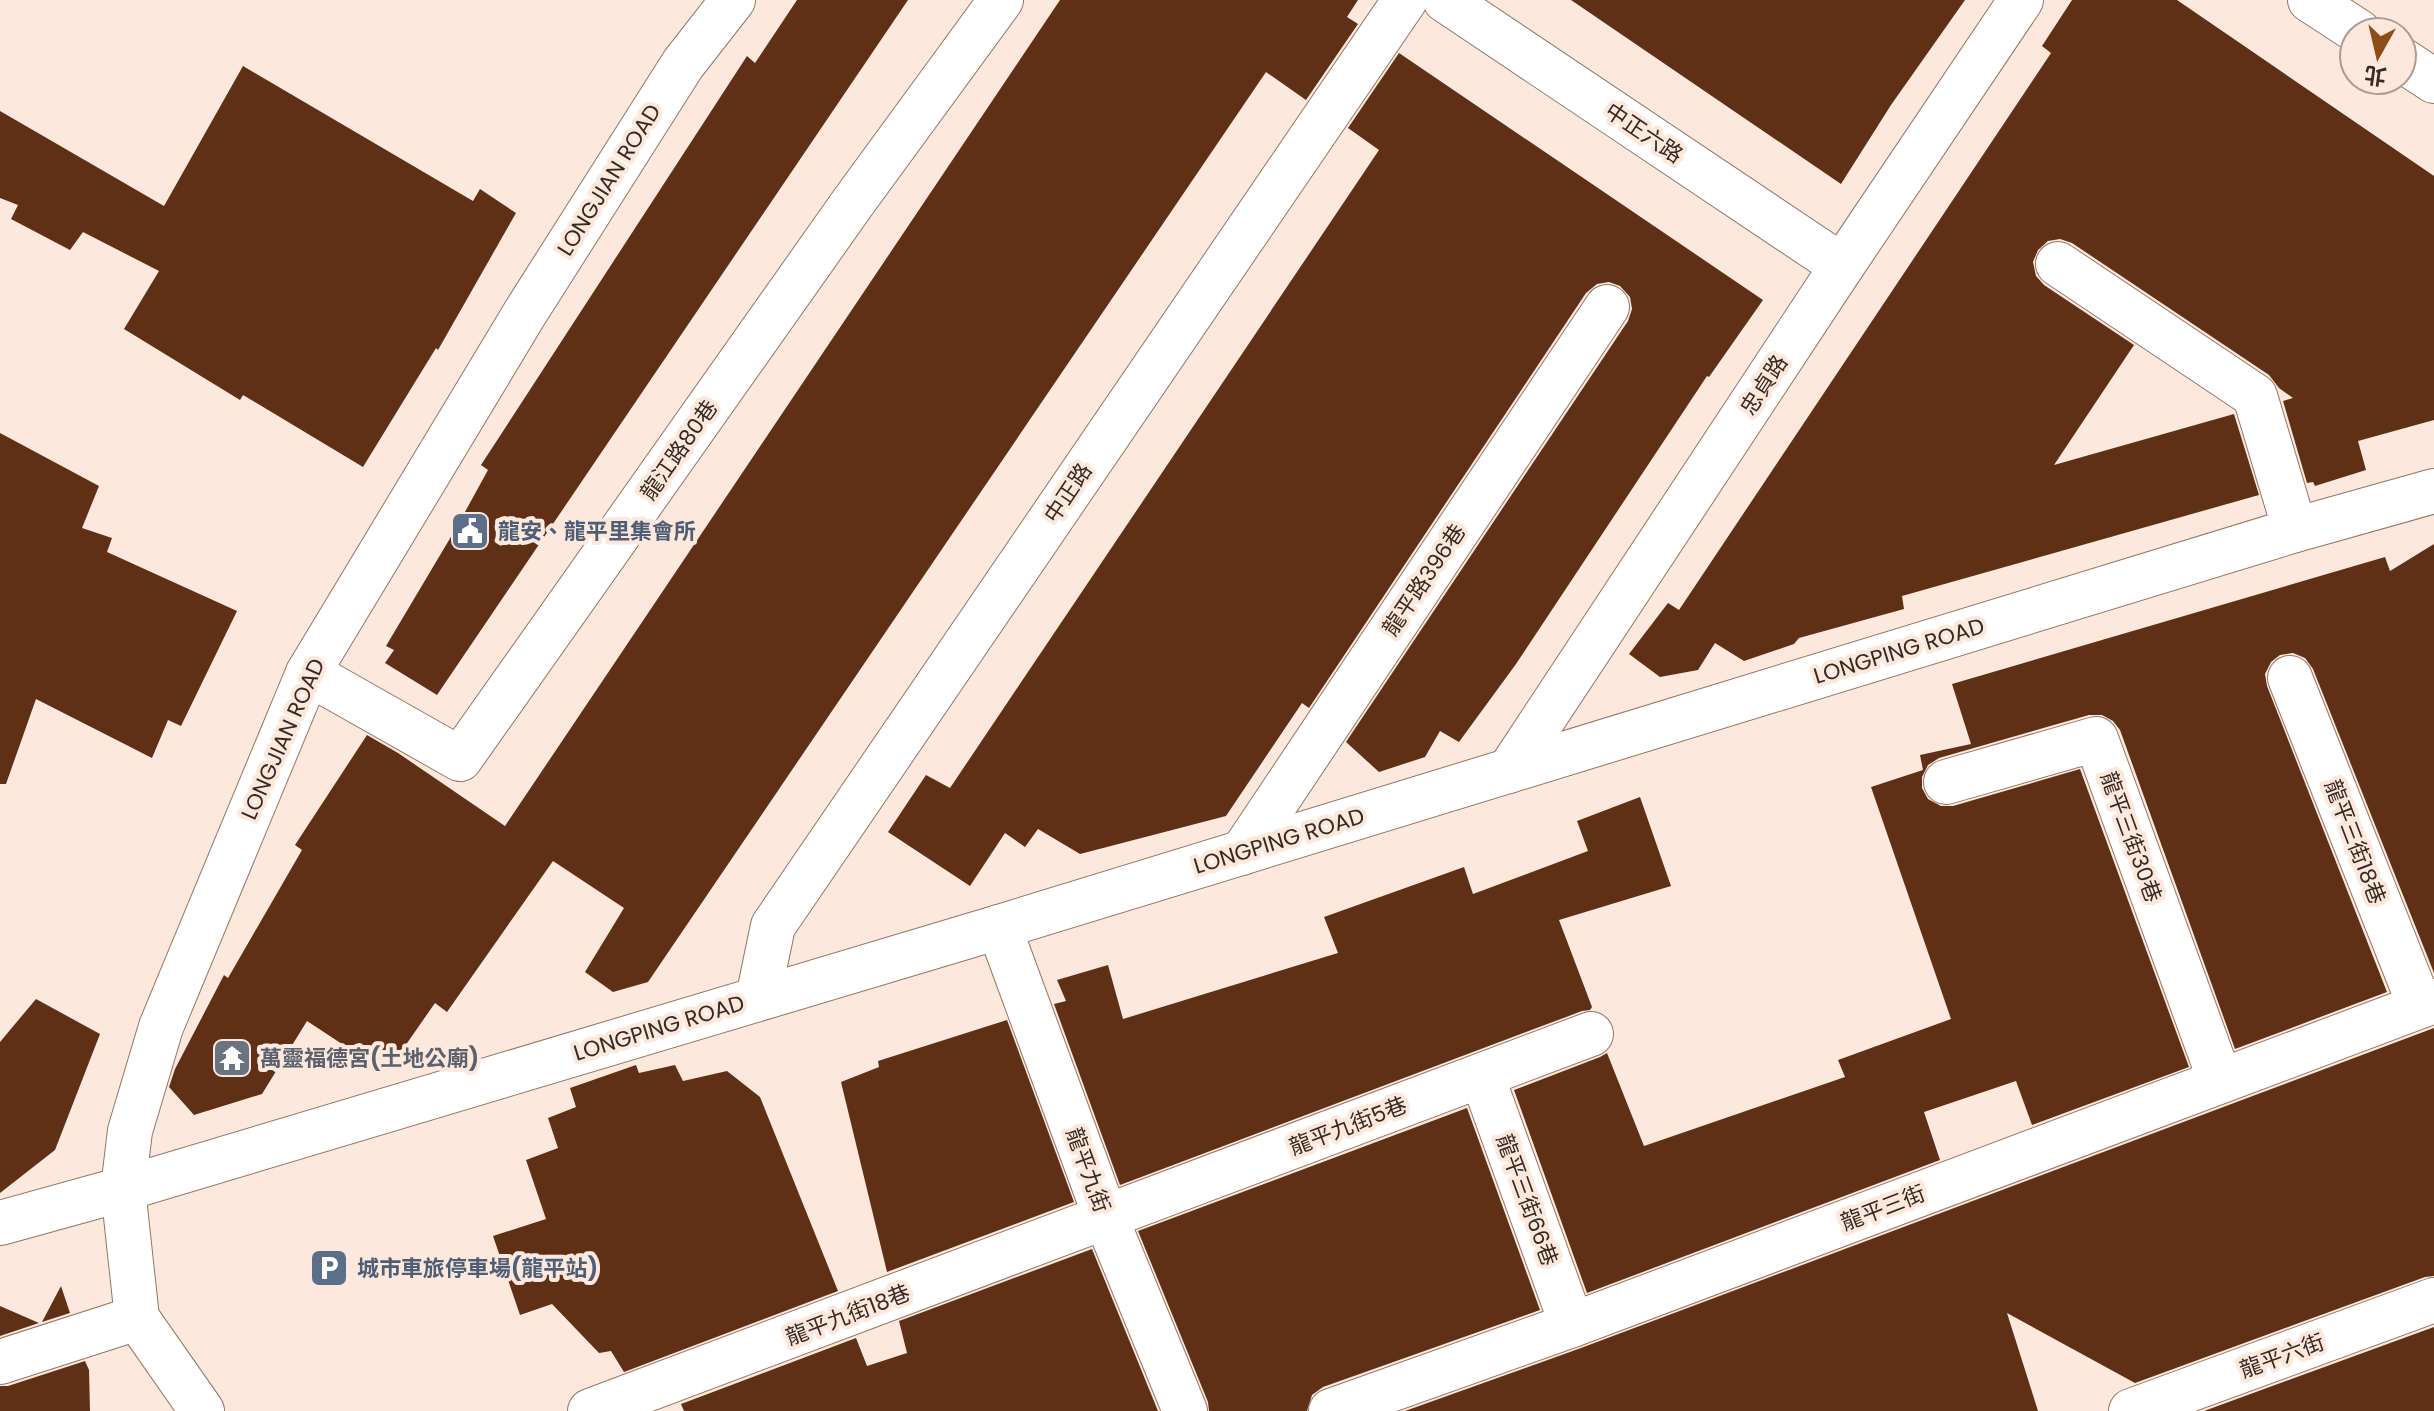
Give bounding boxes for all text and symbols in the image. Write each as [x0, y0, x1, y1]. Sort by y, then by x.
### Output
north arrow [2338, 16, 2418, 96]
text: 北 [2362, 58, 2388, 92]
street label: 中正六路 [1599, 96, 1689, 170]
street label: LONGJIAN ROAD [550, 98, 668, 262]
street label: 忠貞路 [1733, 349, 1795, 421]
street label: 龍江路80巷 [633, 394, 725, 506]
street label: 中正路 [1037, 457, 1099, 529]
public building icon: 龍安、龍平里集會所 [449, 510, 491, 552]
place label: 龍安、龍平里集會所 [498, 516, 696, 547]
street label: 龍平路396巷 [1375, 518, 1473, 642]
street label: LONGPING ROAD [1810, 610, 1988, 692]
street label: LONGJIAN ROAD [234, 653, 332, 825]
street label: 龍平三街30巷 [2093, 767, 2169, 907]
street label: 龍平三街18巷 [2317, 775, 2393, 909]
street label: LONGPING ROAD [1190, 800, 1368, 882]
street label: LONGPING ROAD [570, 987, 748, 1069]
temple icon: 萬靈福德宮(土地公廟) [211, 1037, 253, 1079]
place label: 萬靈福德宮(土地公廟) [260, 1043, 479, 1074]
street label: 龍平九街5巷 [1285, 1089, 1411, 1163]
street label: 龍平九街 [1058, 1123, 1118, 1217]
street label: 龍平三街66巷 [1489, 1130, 1565, 1270]
street label: 龍平三街 [1836, 1178, 1930, 1238]
parking icon: 城市車旅停車場(龍平站) [308, 1247, 350, 1289]
place label: 城市車旅停車場(龍平站) [357, 1253, 598, 1284]
street label: 龍平九街18巷 [781, 1277, 915, 1353]
street label: 龍平六街 [2235, 1326, 2329, 1386]

